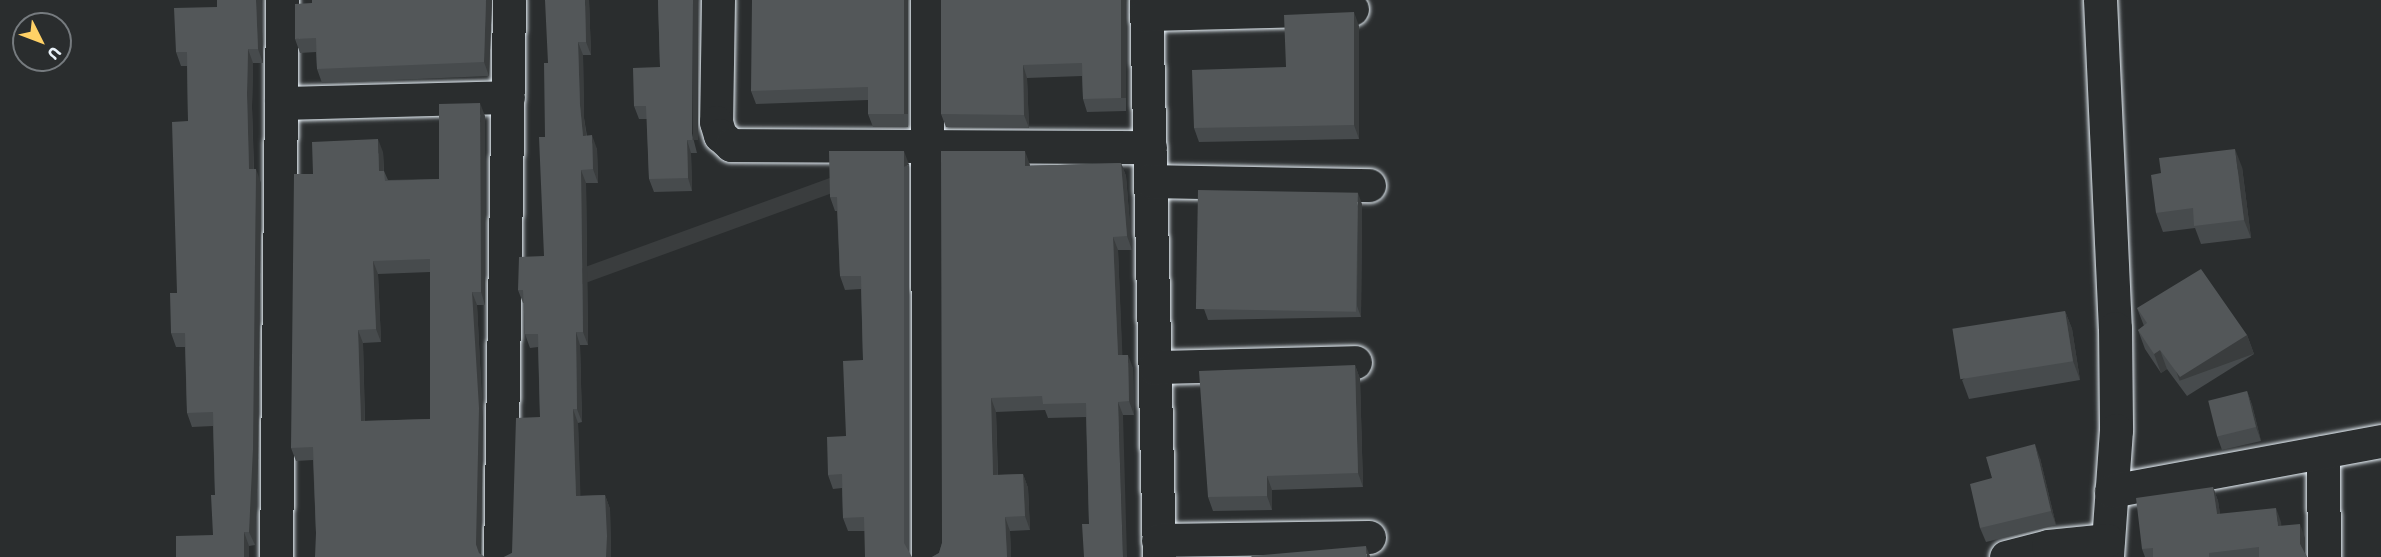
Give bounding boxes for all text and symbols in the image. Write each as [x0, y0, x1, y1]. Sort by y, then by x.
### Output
north arrow [12, 12, 72, 72]
text: U [43, 42, 66, 64]

